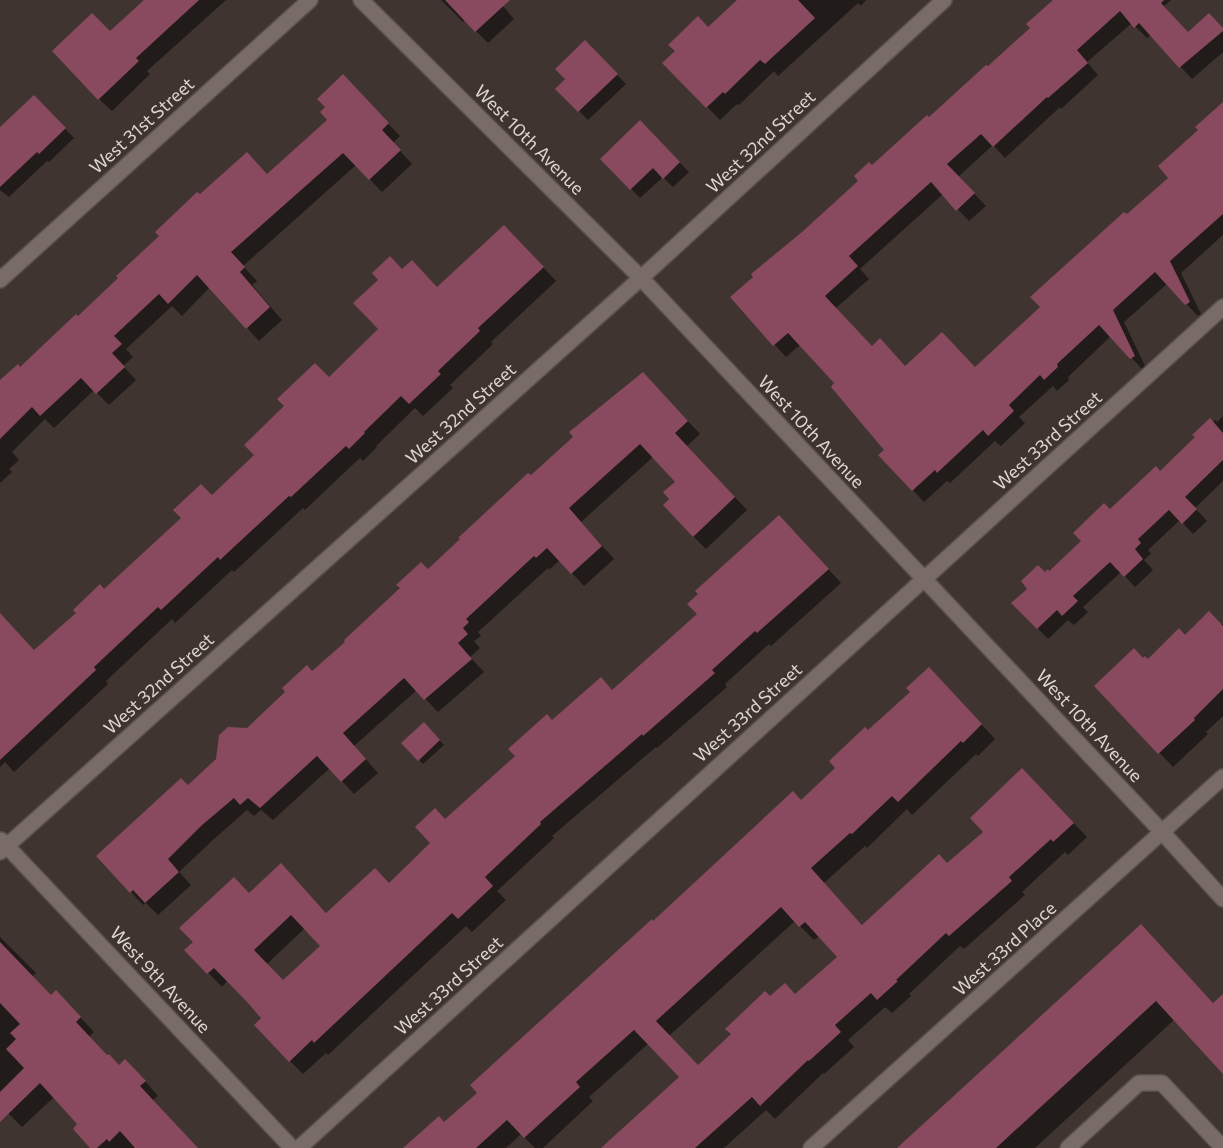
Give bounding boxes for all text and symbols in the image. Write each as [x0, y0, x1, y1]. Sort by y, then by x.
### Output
street label: West 31st Street [84, 72, 198, 178]
street label: West 10th Avenue [470, 80, 589, 199]
street label: West 32nd Street [701, 85, 819, 197]
street label: West 32nd Street [401, 358, 520, 469]
street label: West 10th Avenue [754, 370, 870, 492]
street label: West 33rd Street [989, 386, 1106, 494]
street label: West 32nd Street [99, 628, 218, 739]
street label: West 33rd Street [689, 658, 806, 766]
street label: West 10th Avenue [1032, 664, 1148, 786]
street label: West 33rd Place [948, 896, 1060, 1000]
street label: West 9th Avenue [106, 921, 216, 1037]
street label: West 33rd Street [390, 931, 507, 1039]

